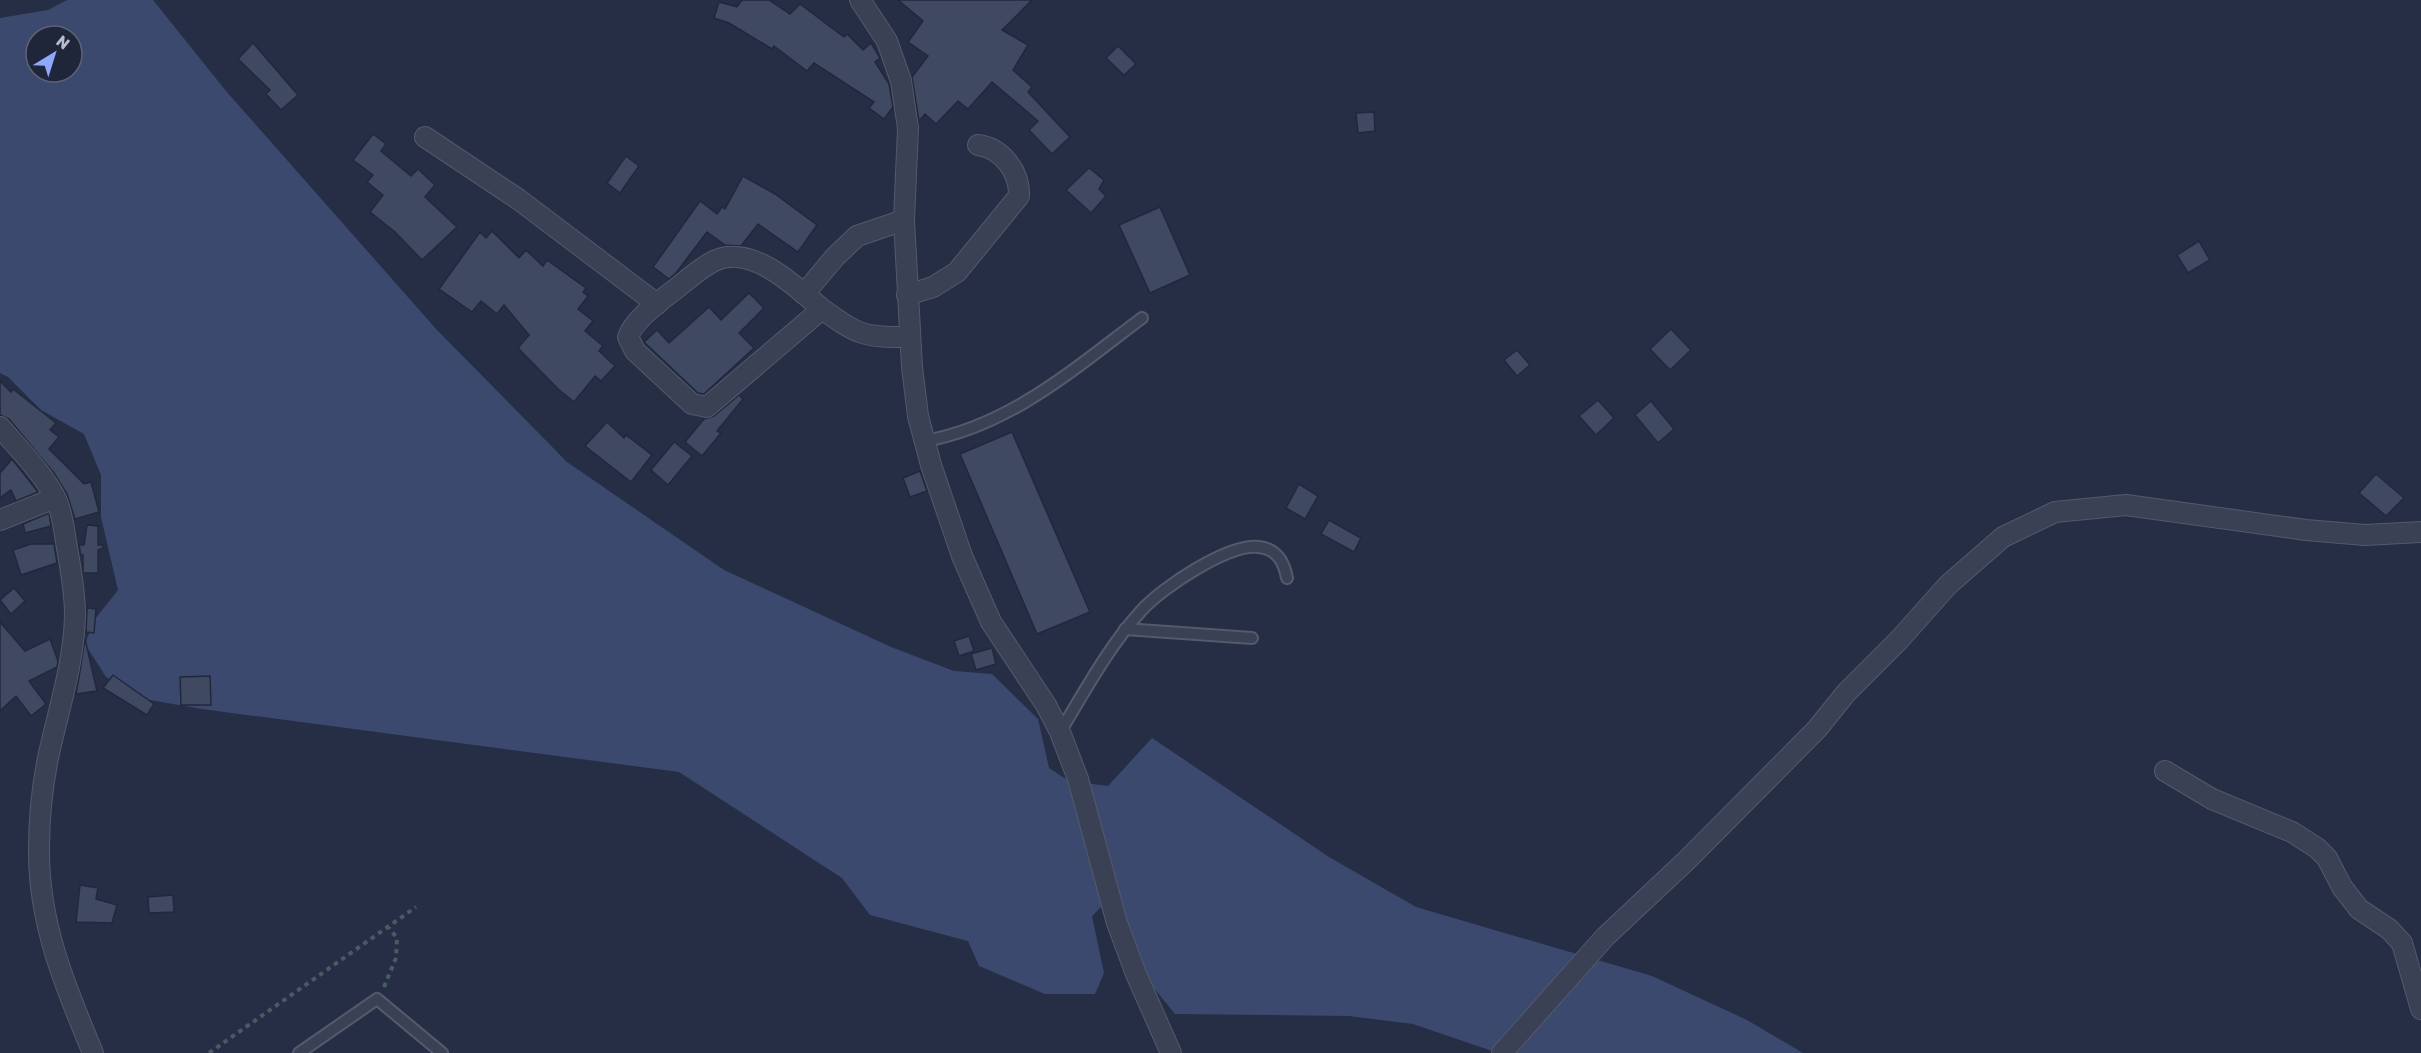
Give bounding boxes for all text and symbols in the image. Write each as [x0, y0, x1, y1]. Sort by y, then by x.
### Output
north arrow [24, 24, 84, 84]
text: N [53, 32, 73, 54]

